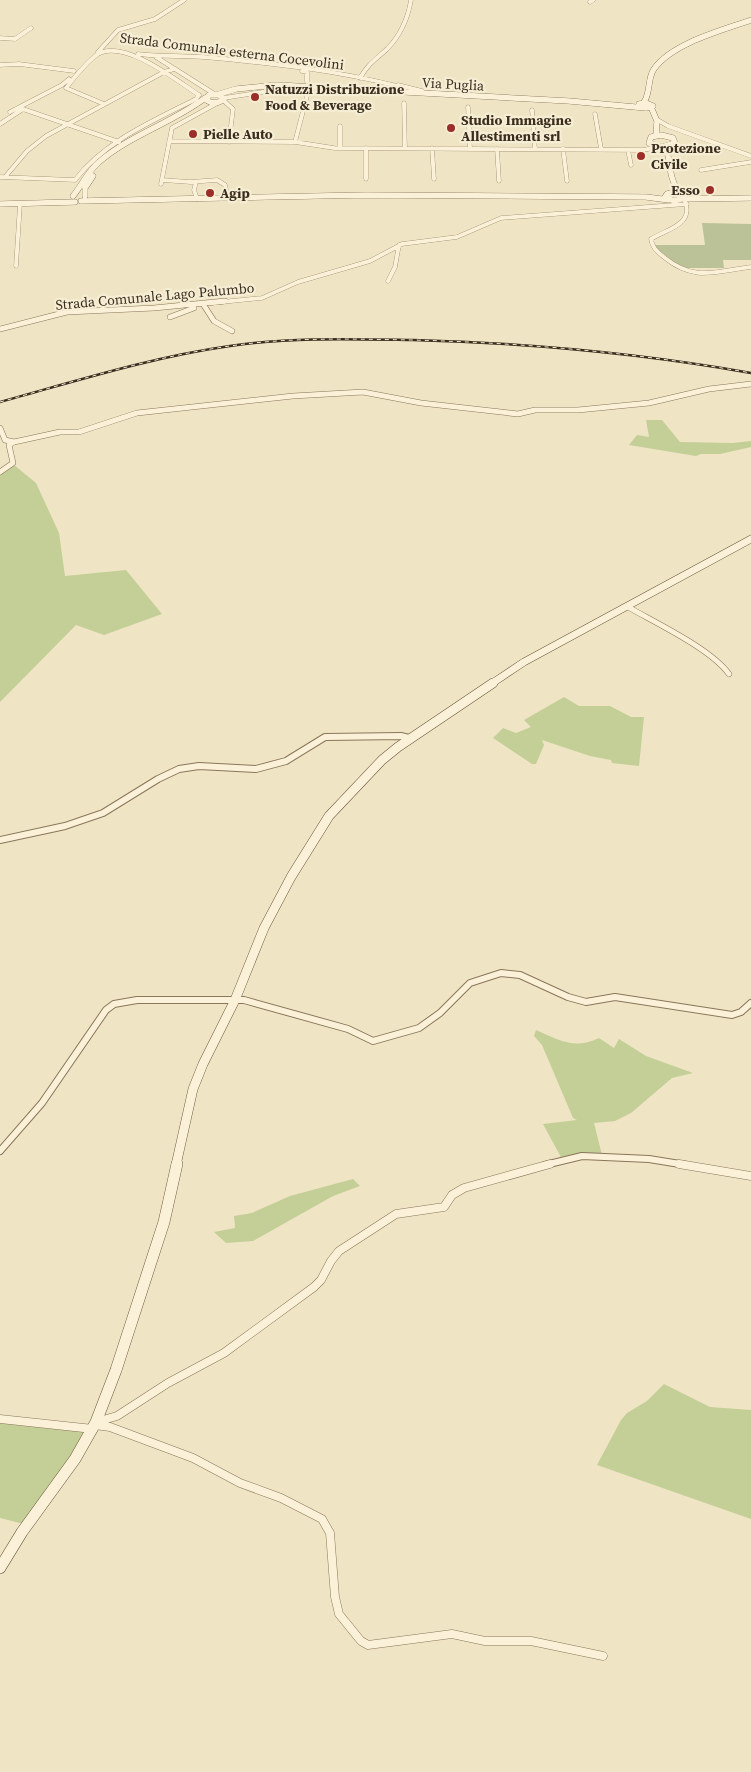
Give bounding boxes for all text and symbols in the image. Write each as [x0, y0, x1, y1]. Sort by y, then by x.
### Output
street label: Strada Comunale esterna Cocevolini [119, 27, 345, 75]
street label: Via Puglia [421, 72, 486, 96]
place label: Natuzzi Distribuzione Food & Beverage [265, 79, 404, 115]
marker: Natuzzi Distribuzione Food & Beverage [249, 91, 261, 103]
place label: Studio Immagine Allestimenti srl [461, 110, 571, 146]
marker: Studio Immagine Allestimenti srl [445, 122, 457, 134]
place label: Pielle Auto [203, 124, 273, 144]
marker: Pielle Auto [187, 128, 199, 140]
place label: Protezione Civile [651, 138, 721, 174]
marker: Protezione Civile [635, 150, 647, 162]
place label: Esso [671, 180, 700, 200]
place label: Agip [220, 183, 250, 203]
marker: Esso [704, 184, 716, 196]
marker: Agip [204, 187, 216, 199]
street label: Strada Comunale Lago Palumbo [55, 277, 256, 315]

